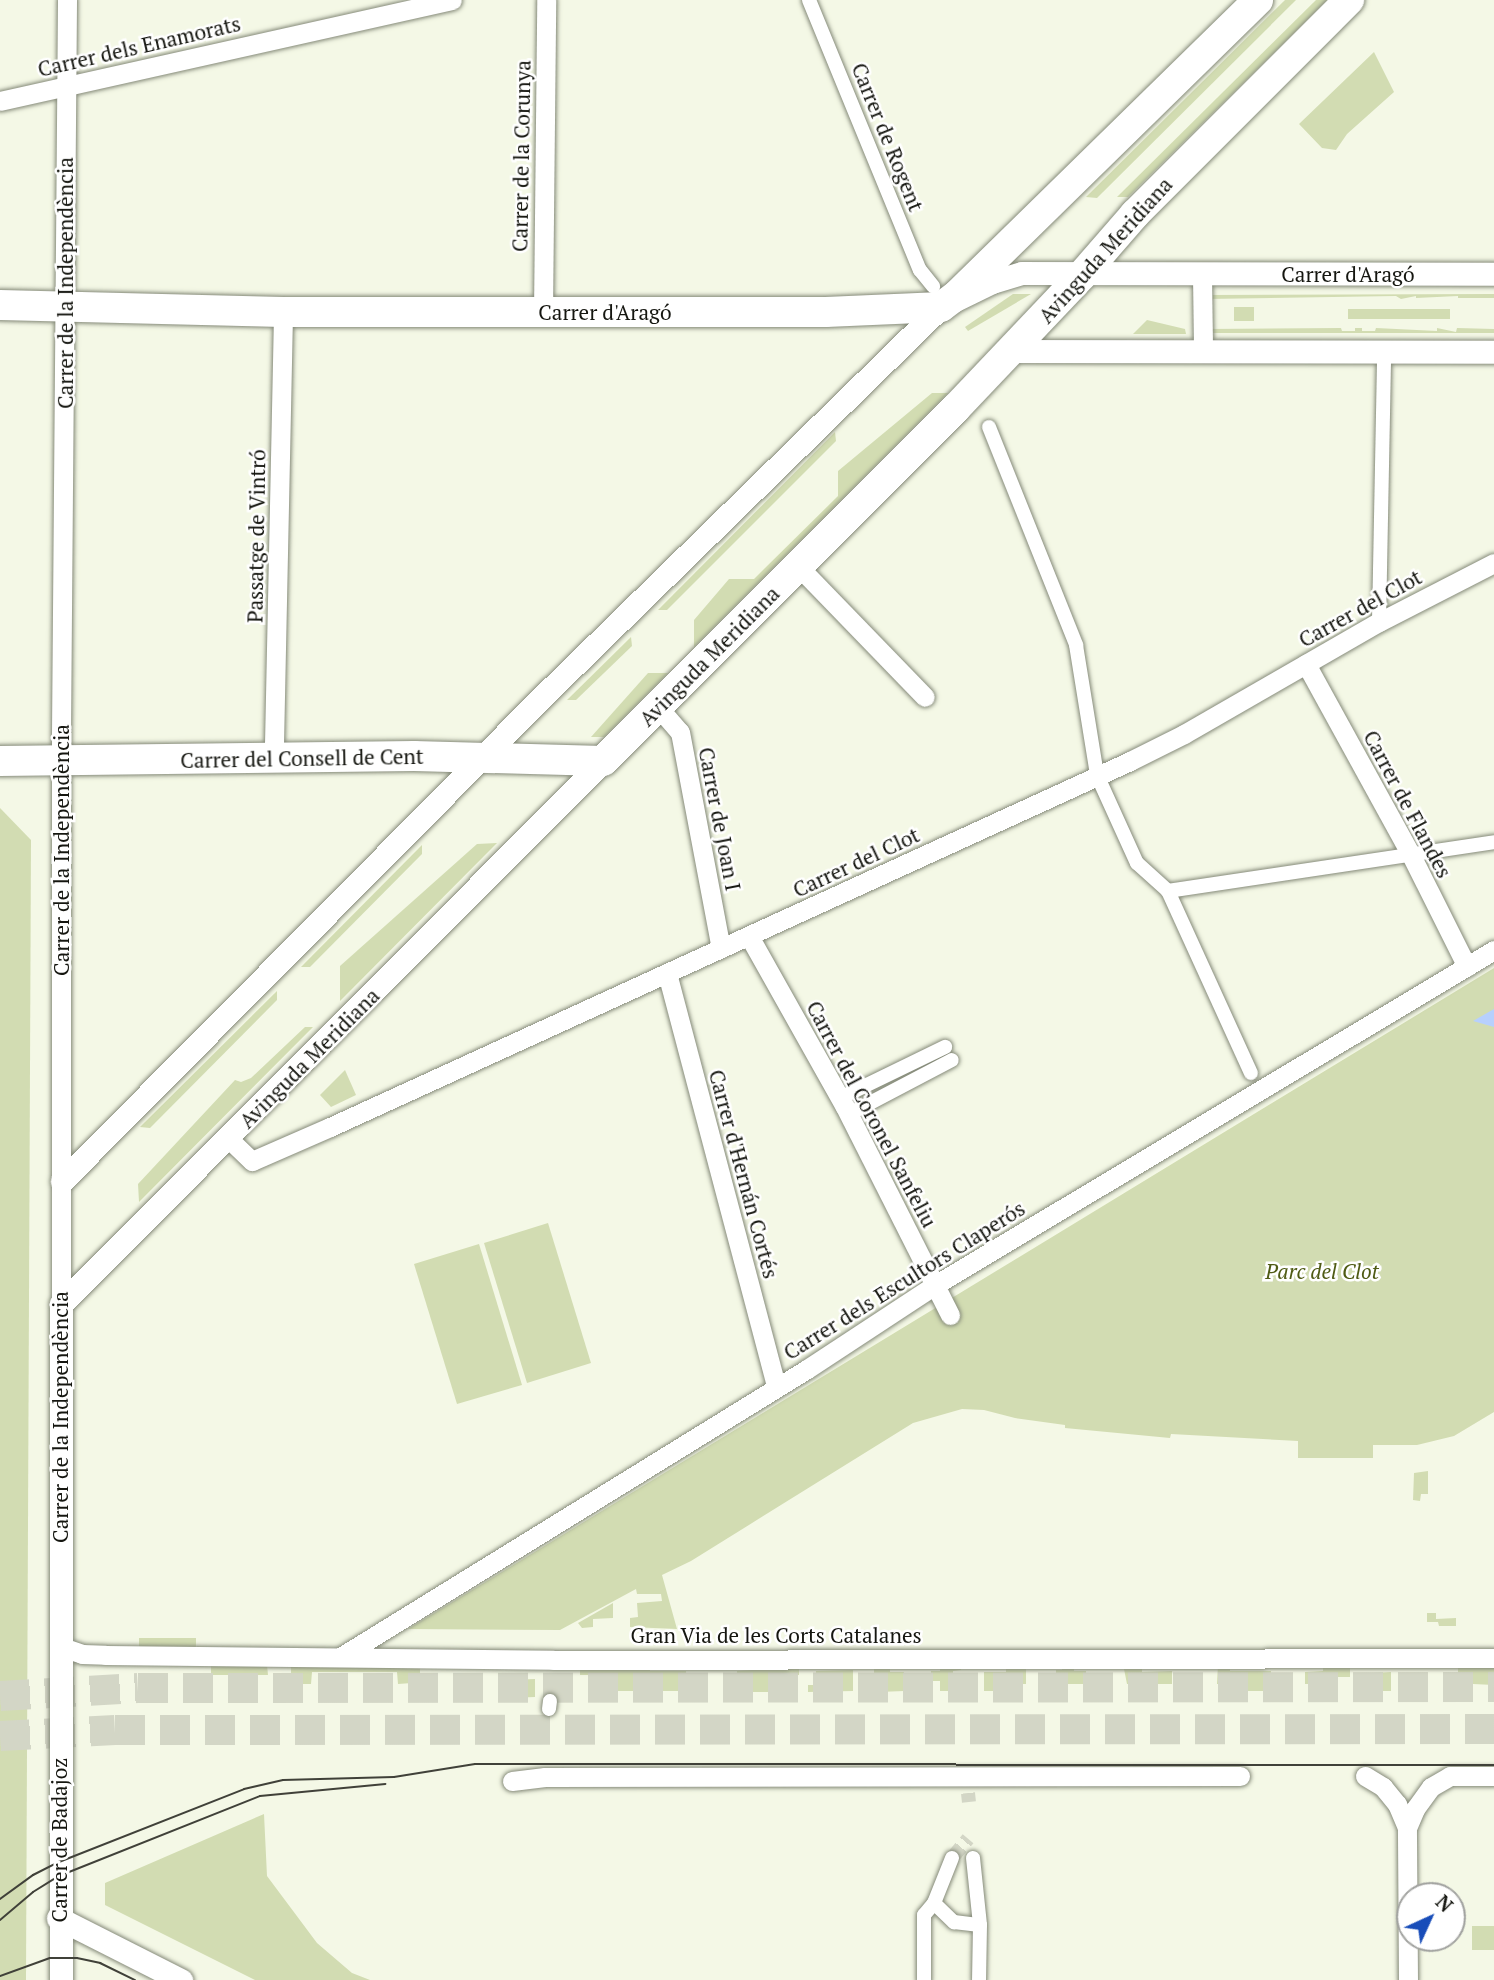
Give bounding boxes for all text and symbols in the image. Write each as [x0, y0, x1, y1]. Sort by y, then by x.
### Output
street label: Carrer dels Enamorats [35, 10, 243, 82]
street label: Carrer de Rogent [847, 59, 929, 215]
street label: Carrer de la Corunya [507, 60, 535, 252]
street label: Carrer de la Independència [52, 157, 78, 409]
street label: Avinguda Meridiana [1033, 172, 1177, 328]
street label: Carrer d'Aragó [1281, 261, 1415, 287]
street label: Carrer d'Aragó [538, 299, 672, 325]
street label: Passatge de Vintró [242, 449, 270, 623]
street label: Carrer del Clot [1294, 564, 1426, 652]
street label: Avinguda Meridiana [634, 581, 784, 731]
street label: Carrer de la Independència [48, 724, 74, 976]
street label: Carrer de Flandes [1359, 726, 1457, 882]
street label: Carrer del Consell de Cent [180, 743, 424, 773]
street label: Carrer de Joan I [694, 745, 746, 893]
street label: Carrer del Clot [789, 822, 923, 902]
street label: Avinguda Meridiana [234, 983, 384, 1133]
street label: Carrer del Coronel Sanfeliu [802, 996, 942, 1232]
street label: Carrer d'Hernán Cortés [704, 1067, 784, 1281]
street label: Carrer dels Escultors Claperós [779, 1195, 1029, 1365]
park label: Parc del Clot [1265, 1258, 1379, 1284]
street label: Carrer de la Independència [47, 1291, 73, 1543]
street label: Gran Via de les Corts Catalanes [630, 1622, 922, 1648]
street label: Carrer de Badajoz [46, 1758, 72, 1922]
north arrow [1396, 1882, 1466, 1952]
text: N [1431, 1889, 1459, 1917]

